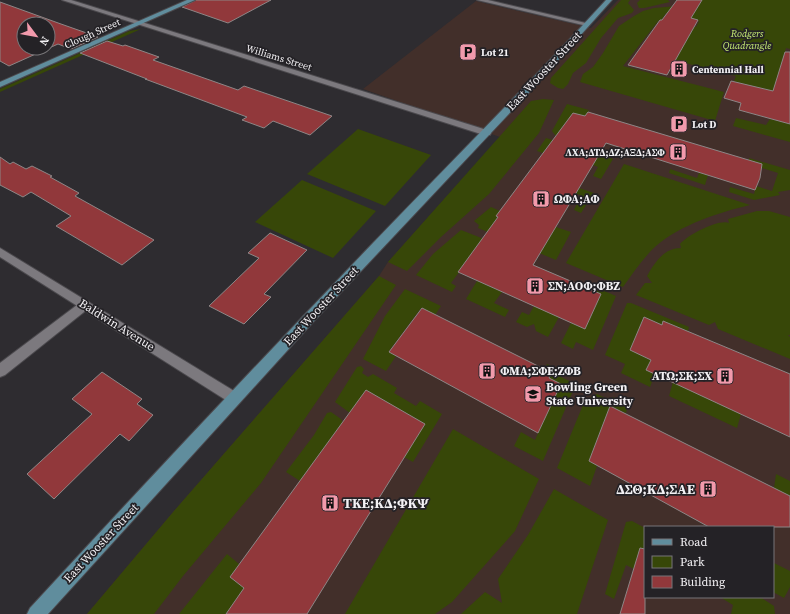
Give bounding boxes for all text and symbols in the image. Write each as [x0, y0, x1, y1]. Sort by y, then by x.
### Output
street label: Clough Street [62, 15, 123, 52]
north arrow [16, 16, 56, 56]
park label: Rodgers Quadrangle [723, 27, 771, 52]
street label: East Wooster Street [503, 28, 585, 114]
text: N [36, 34, 53, 48]
street label: Williams Street [244, 41, 314, 74]
parking icon: Lot 21 [458, 42, 478, 62]
place label: Lot 21 [481, 46, 509, 59]
building icon: Centennial Hall [669, 59, 689, 79]
place label: Centennial Hall [692, 63, 764, 76]
parking icon: Lot D [669, 114, 689, 134]
place label: Lot D [692, 118, 716, 131]
building icon: ΛΧΑ;ΔΤΔ;ΔΖ;ΑΞΔ;ΑΣΦ [668, 142, 688, 162]
place label: ΛΧΑ;ΔΤΔ;ΔΖ;ΑΞΔ;ΑΣΦ [565, 146, 665, 159]
building icon: ΩΦΑ;ΑΦ [531, 189, 551, 209]
place label: ΩΦΑ;ΑΦ [554, 191, 600, 207]
street label: East Wooster Street [280, 263, 362, 349]
building icon: ΣΝ;ΑΟΦ;ΦΒΖ [525, 276, 545, 296]
place label: ΣΝ;ΑΟΦ;ΦΒΖ [548, 278, 620, 294]
street label: Baldwin Avenue [76, 295, 158, 355]
building icon: ΦΜΑ;ΣΦΕ;ΖΦΒ [477, 361, 497, 381]
place label: ΦΜΑ;ΣΦΕ;ΖΦΒ [500, 363, 581, 379]
building icon: ΑΤΩ;ΣΚ;ΣΧ [715, 366, 735, 386]
place label: ΑΤΩ;ΣΚ;ΣΧ [652, 368, 712, 384]
place label: Bowling Green State University [546, 379, 634, 409]
school or university icon: Bowling Green State University [523, 384, 543, 404]
place label: ΔΣΘ;ΚΔ;ΣΑΕ [616, 479, 695, 499]
building icon: ΔΣΘ;ΚΔ;ΣΑΕ [698, 479, 718, 499]
building icon: ΤΚΕ;ΚΔ;ΦΚΨ [320, 493, 340, 513]
place label: ΤΚΕ;ΚΔ;ΦΚΨ [343, 493, 429, 513]
street label: East Wooster Street [60, 500, 142, 586]
legend [644, 526, 774, 598]
text: Road [680, 534, 707, 550]
text: Park [680, 554, 705, 570]
text: Building [680, 574, 725, 590]

